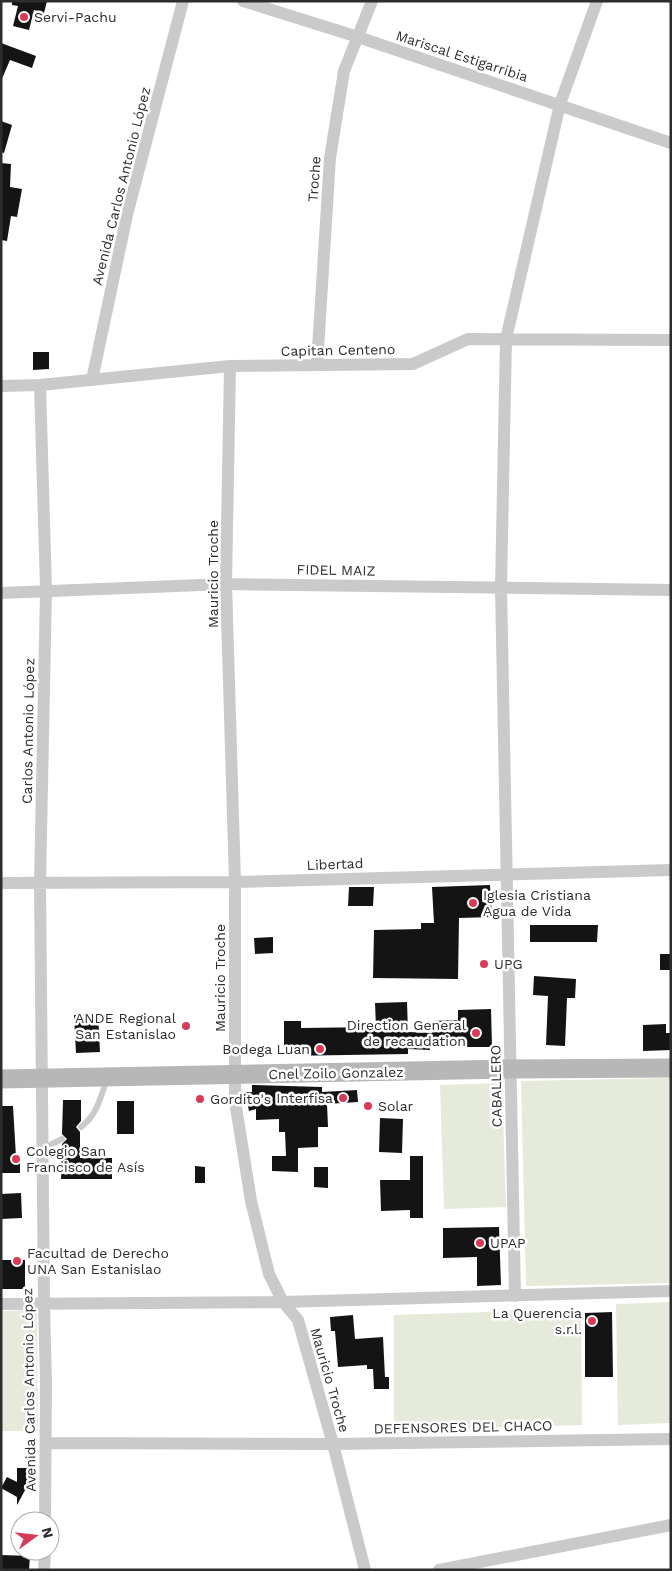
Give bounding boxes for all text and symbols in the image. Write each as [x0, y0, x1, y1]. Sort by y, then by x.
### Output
place label: Servi-Pachu [34, 9, 117, 25]
marker: Servi-Pachu [18, 11, 30, 23]
street label: Mariscal Estigarribia [394, 27, 530, 85]
street label: Avenida Carlos Antonio López [89, 85, 153, 287]
street label: Troche [304, 156, 324, 202]
street label: Capitan Centeno [281, 341, 395, 359]
street label: Mauricio Troche [205, 520, 221, 628]
street label: FIDEL MAIZ [297, 561, 376, 579]
street label: Carlos Antonio López [19, 658, 37, 804]
street label: Libertad [306, 855, 364, 873]
place label: Iglesia Cristiana Agua de Vida [483, 887, 591, 919]
marker: Iglesia Cristiana Agua de Vida [467, 897, 479, 909]
street label: Mauricio Troche [212, 924, 228, 1032]
place label: UPG [494, 956, 523, 972]
marker: UPG [478, 958, 490, 970]
place label: ANDE Regional San Estanislao [75, 1010, 177, 1042]
place label: Direction General de recaudation [347, 1017, 467, 1049]
marker: ANDE Regional San Estanislao [180, 1020, 192, 1032]
marker: Direction General de recaudation [470, 1027, 482, 1039]
place label: Bodega Luan [222, 1041, 310, 1057]
marker: Bodega Luan [314, 1043, 326, 1055]
street label: CABALLERO [487, 1045, 505, 1127]
street label: Cnel Zoilo Gonzalez [268, 1064, 404, 1082]
place label: Interfisa [276, 1090, 333, 1106]
place label: Gordito's [210, 1091, 271, 1107]
marker: Interfisa [337, 1092, 349, 1104]
marker: Gordito's [194, 1093, 206, 1105]
place label: Solar [378, 1098, 414, 1114]
marker: Solar [362, 1100, 374, 1112]
place label: Colegio San Francisco de Asís [26, 1143, 145, 1175]
marker: Colegio San Francisco de Asís [10, 1153, 22, 1165]
place label: UPAP [490, 1235, 526, 1251]
marker: UPAP [474, 1237, 486, 1249]
place label: Facultad de Derecho UNA San Estanislao [27, 1245, 169, 1277]
marker: Facultad de Derecho UNA San Estanislao [11, 1255, 23, 1267]
street label: Avenida Carlos Antonio López [19, 1288, 39, 1492]
place label: La Querencia s.r.l. [492, 1305, 582, 1337]
marker: La Querencia s.r.l. [586, 1315, 598, 1327]
street label: Mauricio Troche [307, 1326, 353, 1434]
street label: DEFENSORES DEL CHACO [373, 1417, 553, 1437]
north arrow [10, 1511, 60, 1561]
text: N [38, 1526, 57, 1540]

